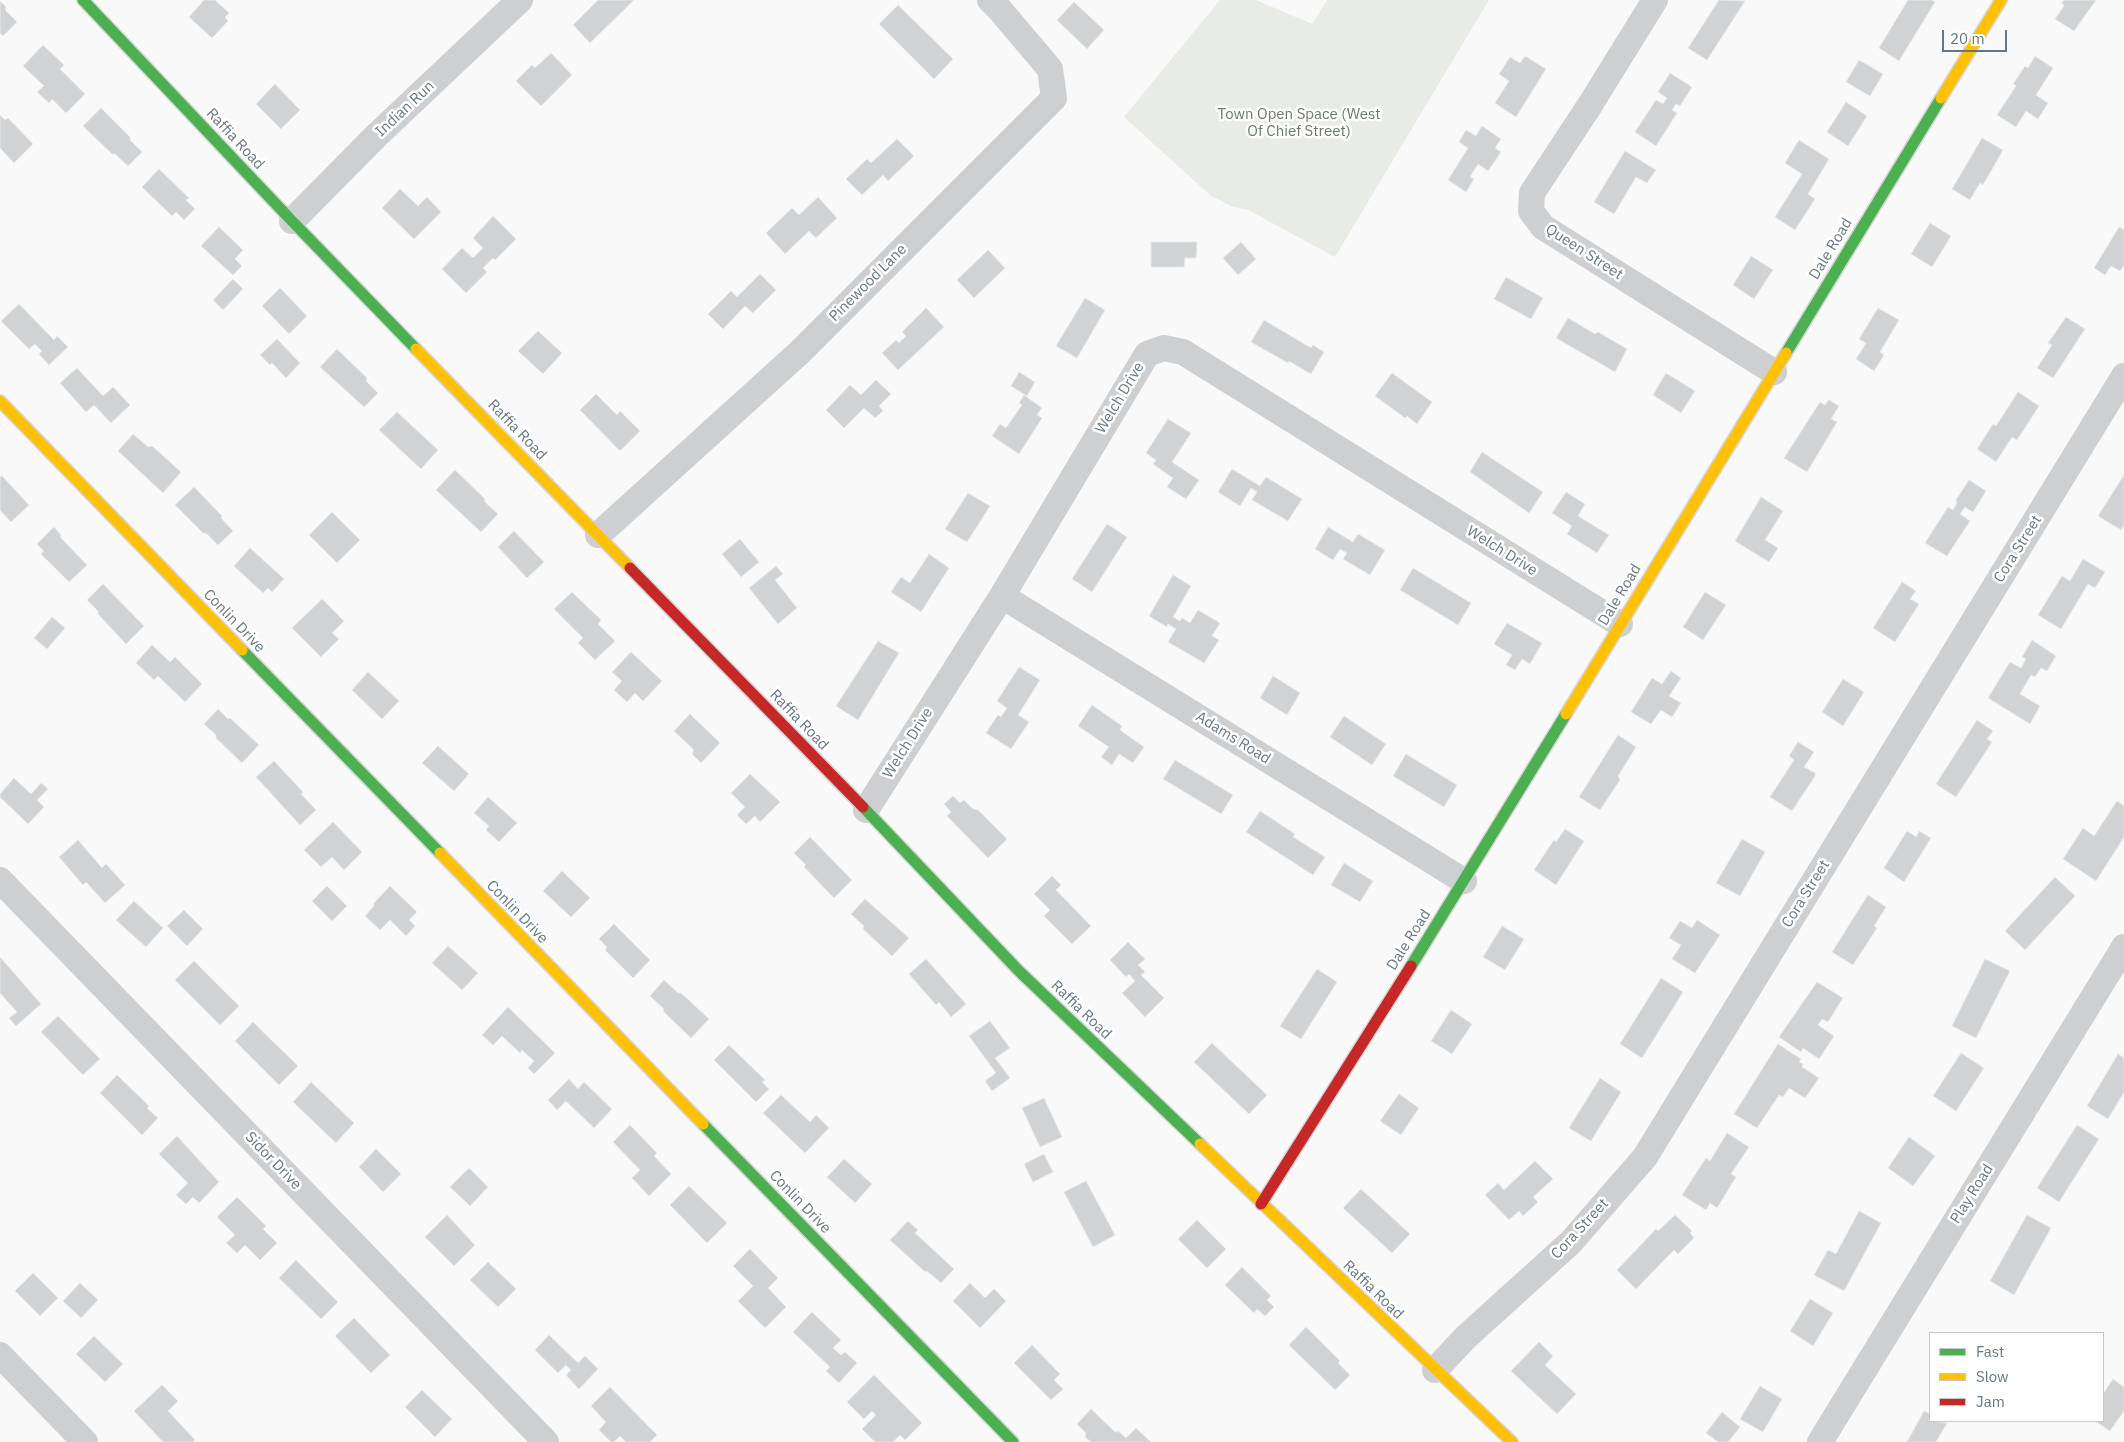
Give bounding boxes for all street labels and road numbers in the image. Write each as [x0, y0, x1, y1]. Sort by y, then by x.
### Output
street label: Indian Run [372, 77, 438, 141]
street label: Raffia Road [202, 105, 268, 173]
street label: Dale Road [1806, 215, 1856, 283]
street label: Queen Street [1542, 220, 1626, 284]
street label: Pinewood Lane [825, 240, 911, 326]
street label: Welch Drive [1092, 359, 1148, 437]
street label: Raffia Road [484, 396, 550, 464]
street label: Cora Street [1990, 512, 2046, 586]
street label: Welch Drive [1463, 522, 1541, 580]
street label: Dale Road [1595, 561, 1645, 629]
street label: Conlin Drive [199, 586, 269, 656]
street label: Raffia Road [766, 686, 832, 754]
street label: Welch Drive [879, 704, 937, 782]
street label: Adams Road [1192, 708, 1274, 768]
street label: Cora Street [1778, 857, 1834, 931]
street label: Conlin Drive [482, 877, 552, 947]
street label: Dale Road [1383, 906, 1435, 974]
street label: Raffia Road [1047, 977, 1115, 1043]
street label: Sidor Drive [241, 1128, 305, 1194]
street label: Play Road [1947, 1161, 1997, 1227]
street label: Conlin Drive [765, 1167, 835, 1237]
street label: Cora Street [1548, 1195, 1612, 1263]
street label: Raffia Road [1339, 1257, 1407, 1323]

